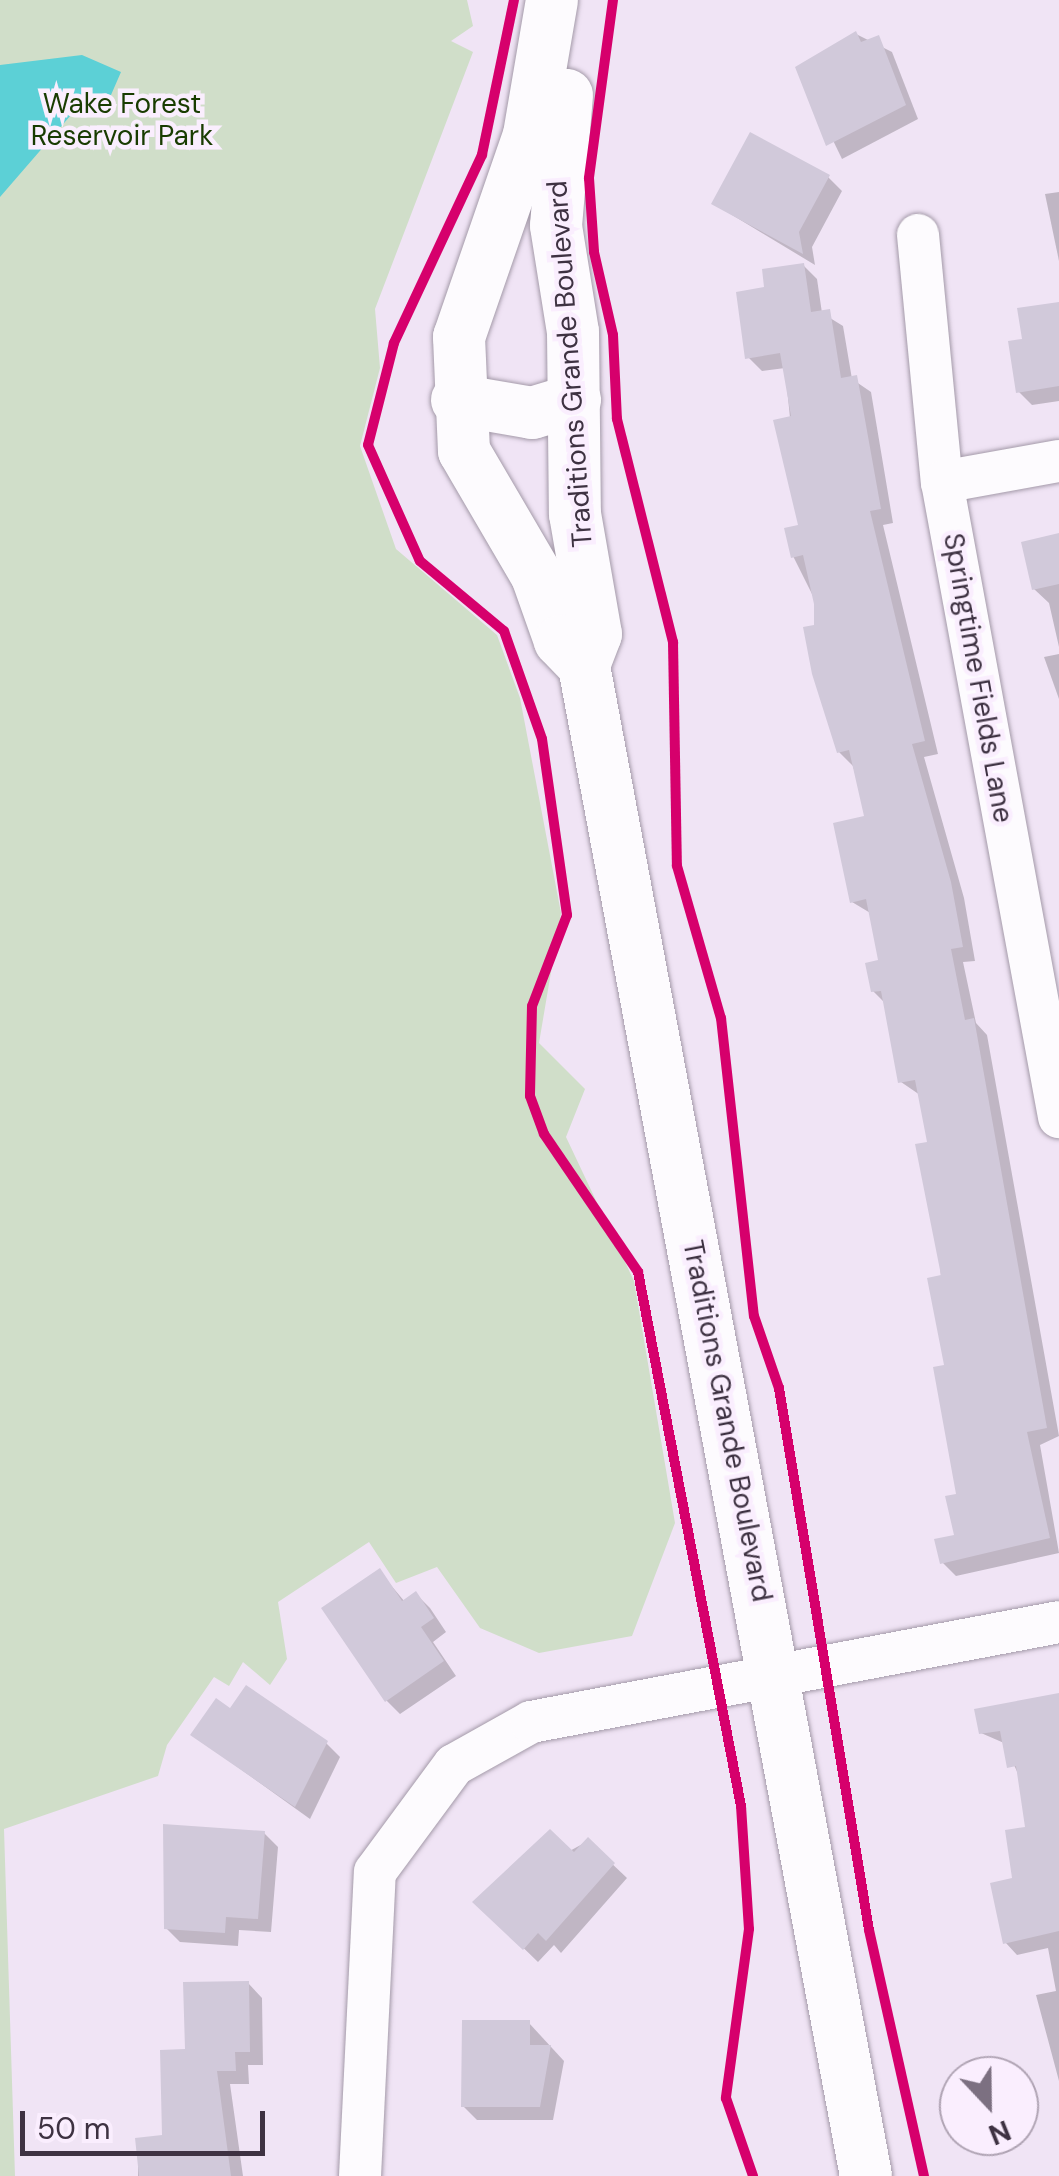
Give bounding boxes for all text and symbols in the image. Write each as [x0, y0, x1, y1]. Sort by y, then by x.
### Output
park label: Wake Forest Reservoir Park [31, 87, 213, 153]
street label: Traditions Grande Boulevard [540, 180, 600, 548]
street label: Springtime Fields Lane [936, 531, 1020, 825]
street label: Traditions Grande Boulevard [675, 1237, 779, 1605]
north arrow [939, 2056, 1039, 2156]
scale bar [25, 2091, 270, 2153]
text: 50 m [37, 2109, 111, 2148]
text: N [983, 2111, 1016, 2153]

